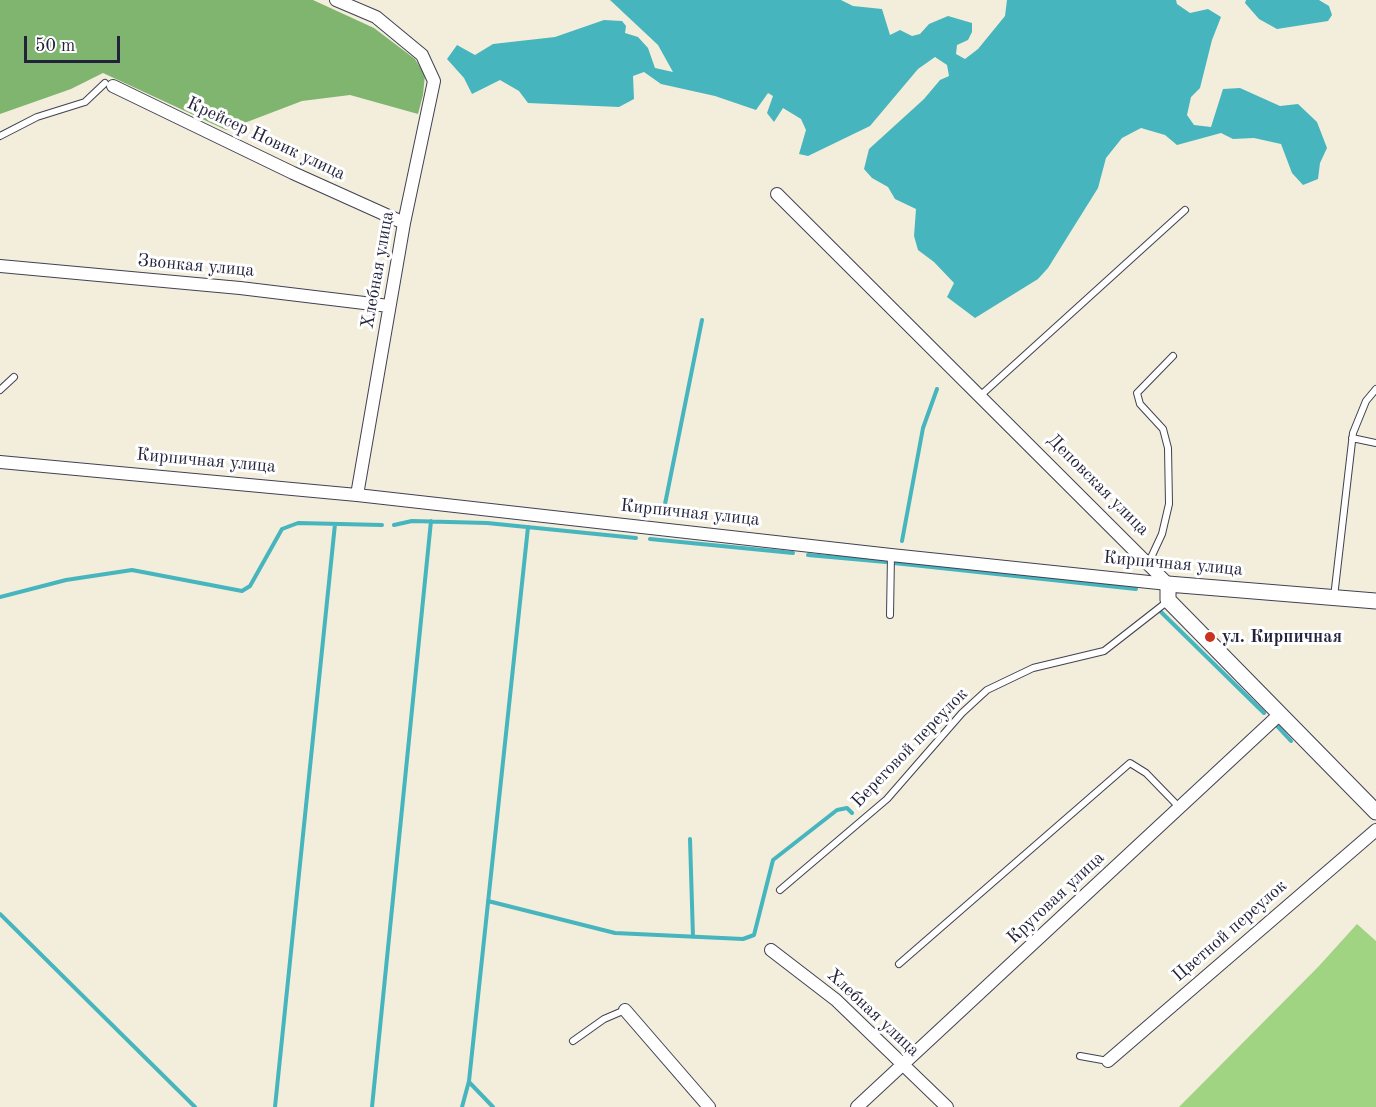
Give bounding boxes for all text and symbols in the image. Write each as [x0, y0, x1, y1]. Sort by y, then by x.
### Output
scale bar [27, 24, 123, 62]
text: 50 m [35, 37, 75, 55]
street label: Крейсер Новик улица [183, 93, 349, 185]
street label: Хлебная улица [357, 210, 399, 330]
street label: Звонкая улица [137, 250, 255, 282]
street label: Деповская улица [1043, 430, 1153, 540]
street label: Кирпичная улица [135, 444, 277, 478]
street label: Кирпичная улица [619, 495, 761, 531]
street label: Кирпичная улица [1102, 547, 1244, 581]
place label: ул. Кирпичная [1222, 626, 1342, 648]
marker: ул. Кирпичная [1203, 630, 1217, 644]
street label: Береговой переулок [847, 684, 973, 812]
street label: Круговая улица [1003, 847, 1109, 949]
street label: Цветной переулок [1168, 875, 1292, 987]
street label: Хлебная улица [822, 965, 924, 1061]

